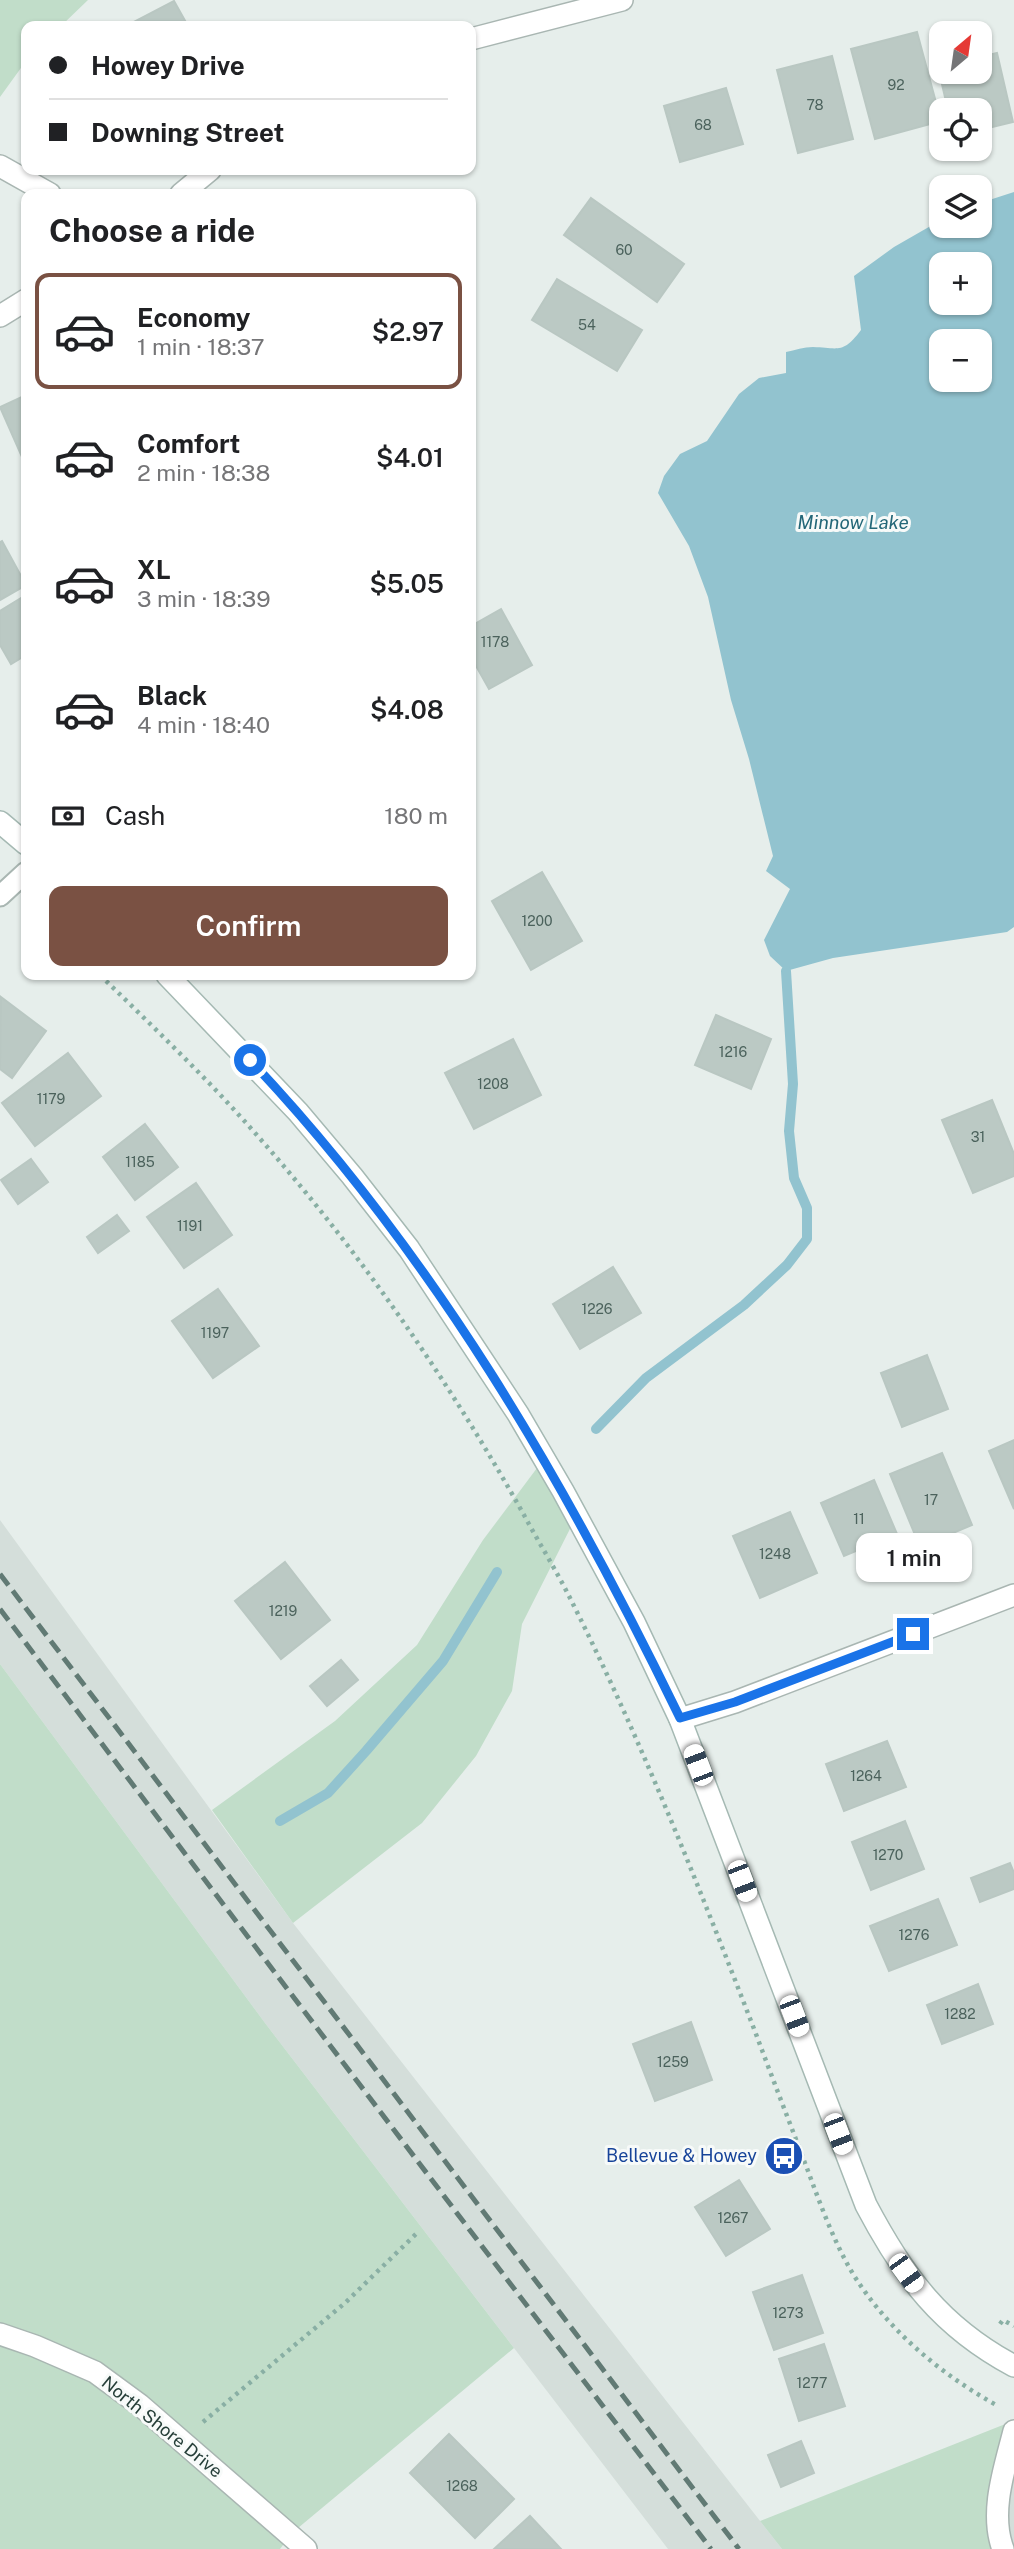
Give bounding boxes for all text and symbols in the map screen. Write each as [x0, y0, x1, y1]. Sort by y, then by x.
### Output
north arrow [929, 21, 992, 84]
map controls [929, 21, 992, 392]
text: Howey Drive [91, 50, 245, 81]
house number: 92 [887, 77, 905, 93]
house number: 78 [806, 97, 824, 113]
button: locate [929, 98, 992, 161]
text: Downing Street [91, 117, 284, 148]
house number: 68 [694, 117, 712, 133]
button: layers [929, 175, 992, 238]
text: Choose a ride [49, 212, 255, 249]
house number: 60 [615, 242, 633, 258]
button: + [929, 252, 992, 315]
icon: car [53, 300, 116, 363]
text: Economy [137, 302, 250, 333]
text: $2.97 [372, 316, 444, 347]
house number: 54 [578, 317, 596, 333]
button: − [929, 329, 992, 392]
text: 1 min · 18:37 [137, 333, 265, 360]
icon: car [53, 426, 116, 489]
text: Comfort [137, 428, 240, 459]
text: $4.01 [376, 442, 444, 473]
text: 2 min · 18:38 [137, 459, 270, 486]
water label: Minnow Lake [797, 511, 909, 533]
icon: car [53, 552, 116, 615]
text: XL [137, 554, 171, 585]
text: $5.05 [369, 568, 444, 599]
text: 3 min · 18:39 [137, 585, 271, 612]
house number: 1178 [481, 634, 509, 650]
icon: car [53, 678, 116, 741]
text: Black [137, 680, 207, 711]
text: $4.08 [370, 694, 444, 725]
text: 4 min · 18:40 [137, 711, 270, 738]
icon: cash [49, 797, 87, 835]
text: Cash [105, 800, 165, 831]
text: 180 m [384, 802, 448, 829]
button: Confirm [49, 886, 448, 966]
house number: 1200 [521, 913, 553, 929]
route start [234, 1044, 266, 1076]
house number: 1216 [719, 1044, 748, 1060]
house number: 1208 [477, 1076, 509, 1092]
house number: 1179 [37, 1091, 65, 1107]
house number: 31 [971, 1129, 985, 1145]
house number: 1185 [125, 1154, 155, 1170]
house number: 1191 [177, 1218, 203, 1234]
house number: 1226 [581, 1301, 613, 1317]
house number: 1197 [201, 1325, 229, 1341]
house number: 17 [924, 1492, 938, 1508]
house number: 11 [853, 1511, 865, 1527]
callout: 1 min [855, 1532, 971, 1582]
text: 1 min [887, 1544, 941, 1571]
house number: 1248 [759, 1546, 791, 1562]
house number: 1219 [269, 1603, 297, 1619]
route end [897, 1618, 929, 1650]
car [681, 1742, 716, 1788]
house number: 1264 [850, 1768, 882, 1784]
house number: 1270 [873, 1847, 903, 1863]
car [725, 1858, 760, 1904]
house number: 1276 [899, 1927, 930, 1943]
car [777, 1993, 812, 2039]
house number: 1282 [944, 2006, 976, 2022]
house number: 1259 [657, 2054, 689, 2070]
car [821, 2111, 856, 2157]
bus stop icon: Bellevue & Howey [763, 2135, 805, 2177]
place label: Bellevue & Howey [606, 2145, 757, 2166]
house number: 1267 [718, 2210, 748, 2226]
car [886, 2250, 927, 2296]
house number: 1273 [773, 2305, 804, 2321]
street label: North Shore Drive [98, 2372, 227, 2482]
house number: 1277 [796, 2375, 828, 2391]
house number: 1268 [446, 2478, 478, 2494]

